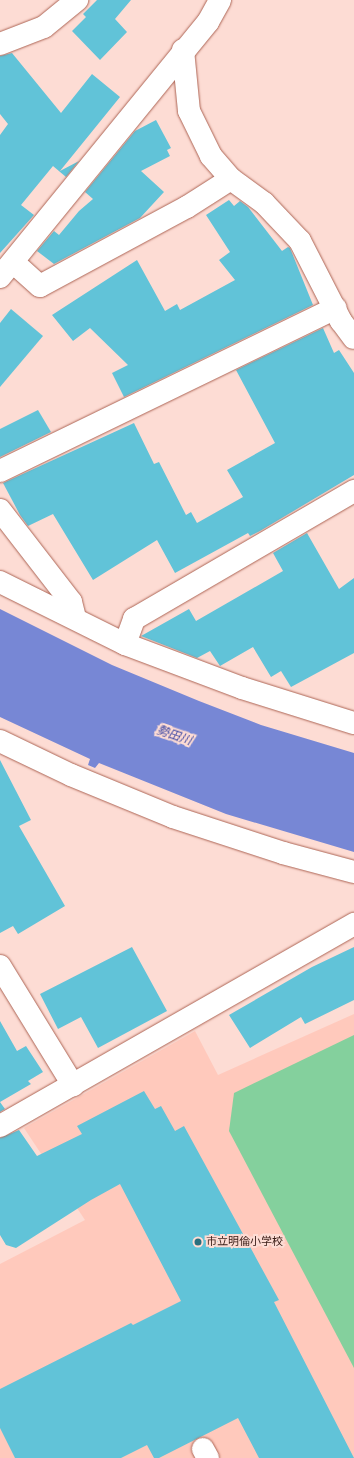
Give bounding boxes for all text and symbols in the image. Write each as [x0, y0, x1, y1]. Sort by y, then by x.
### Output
water label: 勢田川 [155, 723, 193, 749]
place label: 市立明倫小学校 [206, 1235, 283, 1249]
marker: 市立明倫小学校 [193, 1237, 203, 1247]

